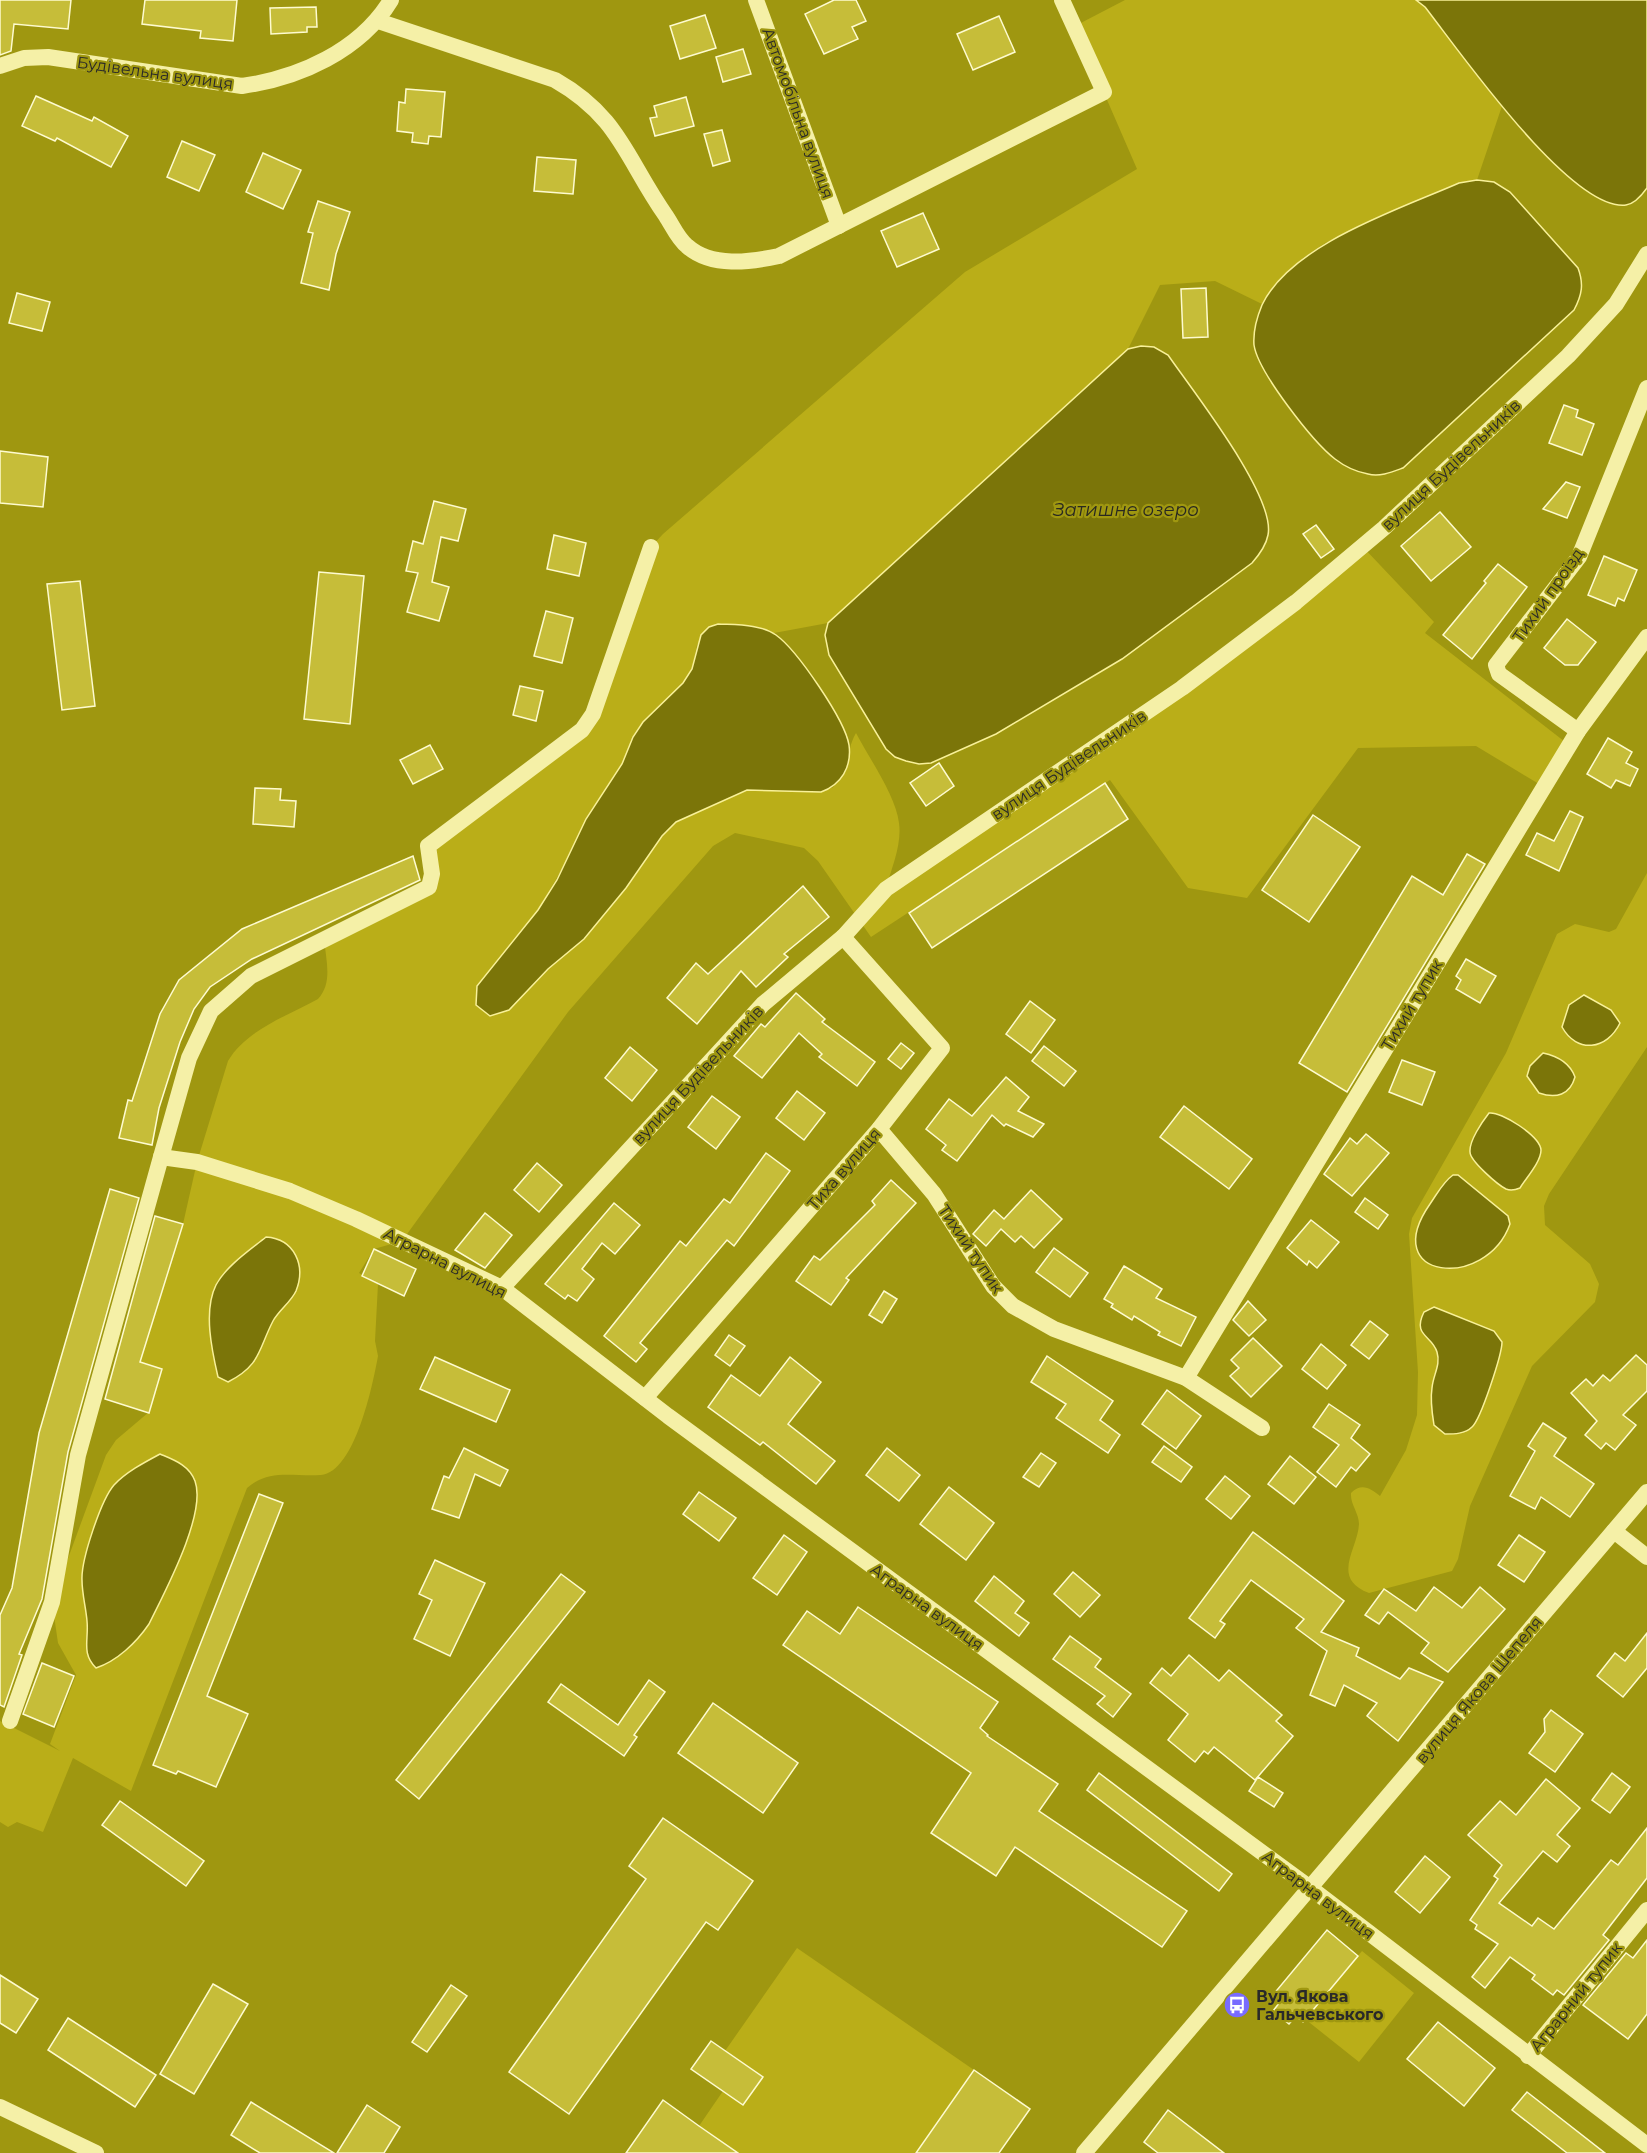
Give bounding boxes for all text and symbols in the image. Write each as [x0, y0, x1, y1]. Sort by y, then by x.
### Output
street label: Автомобільна вулиця [758, 25, 838, 201]
street label: Будівельна вулиця [76, 53, 234, 93]
street label: вулиця Будівельників [1378, 396, 1524, 534]
water label: Затишне озеро [1052, 499, 1199, 521]
street label: Тихий проїзд [1509, 544, 1587, 646]
street label: вулиця Будівельників [988, 706, 1150, 824]
street label: Тихий тупик [1377, 956, 1447, 1054]
street label: вулиця Будівельників [629, 1002, 767, 1148]
street label: Тиха вулиця [803, 1124, 885, 1214]
street label: Тихий тупик [934, 1201, 1008, 1297]
street label: Аграрна вулиця [380, 1224, 510, 1302]
street label: Аграрна вулиця [867, 1560, 987, 1654]
street label: вулиця Якова Шепеля [1412, 1613, 1546, 1767]
street label: Аграрна вулиця [1258, 1847, 1378, 1943]
street label: Аграрний тупик [1526, 1938, 1626, 2056]
place label: Вул. Якова Гальчевського [1256, 1987, 1383, 2024]
bus stop icon: Вул. Якова Гальчевського [1222, 1990, 1252, 2020]

